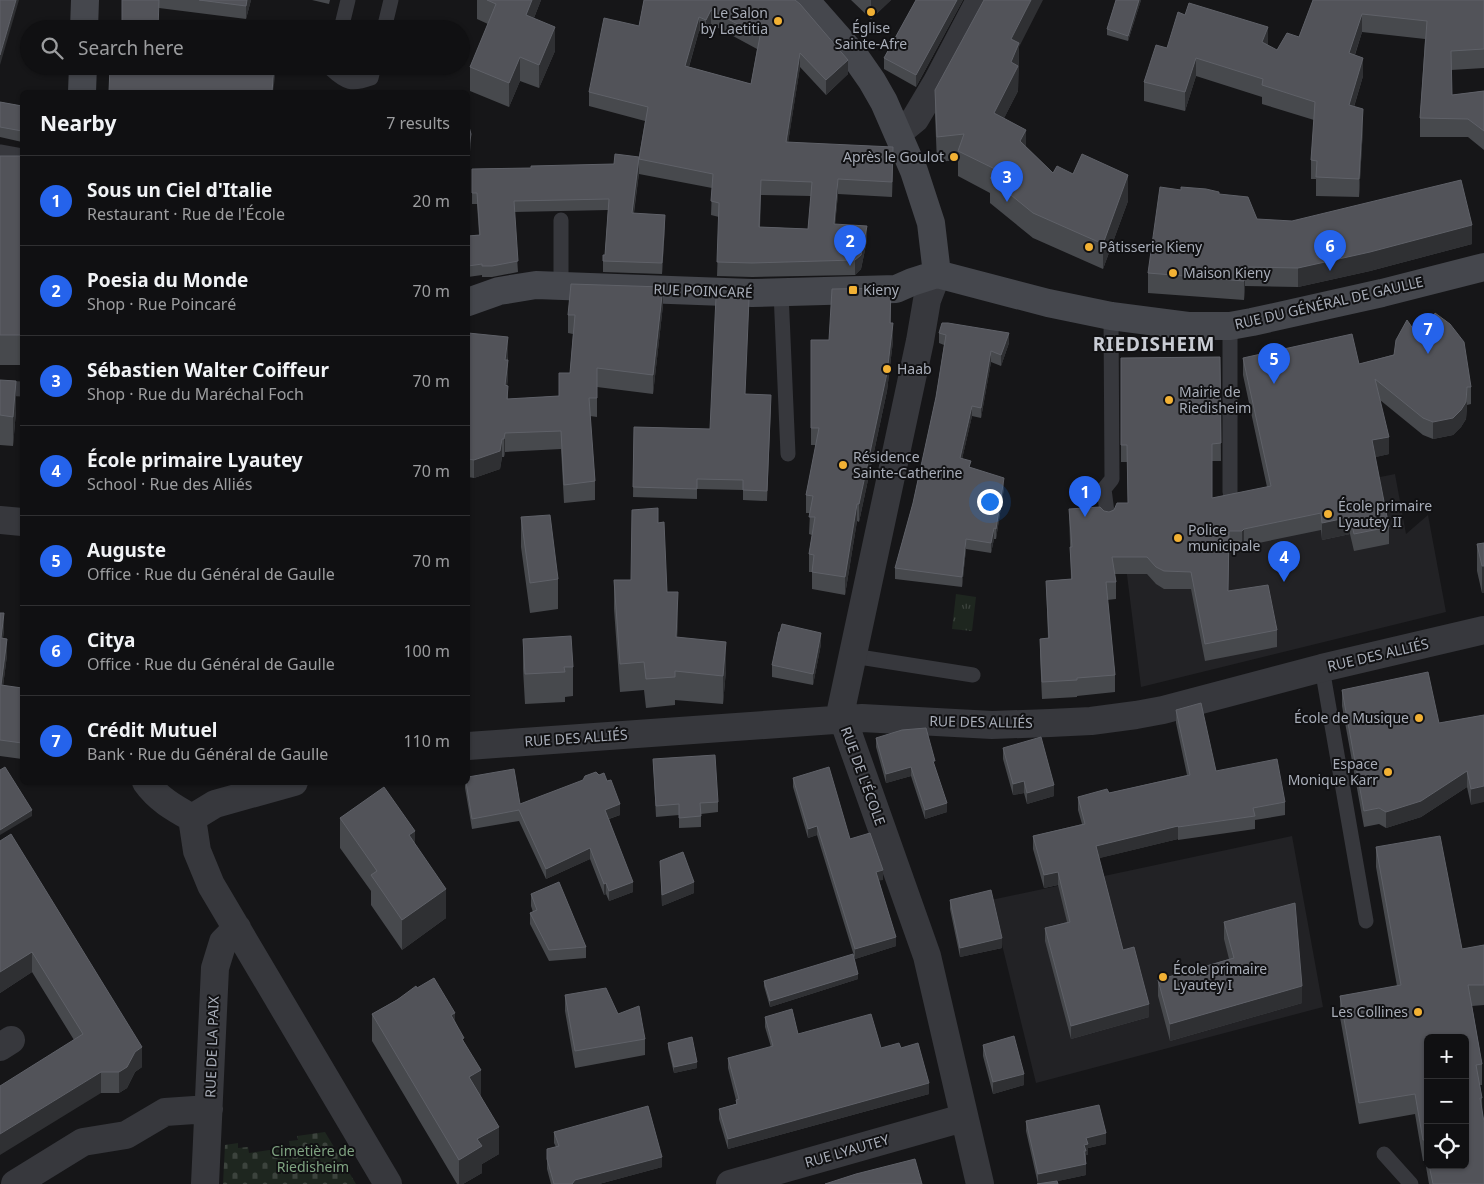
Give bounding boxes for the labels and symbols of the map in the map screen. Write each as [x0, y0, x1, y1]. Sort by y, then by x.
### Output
place label: Le Salon by Laetitia [701, 3, 768, 38]
marker: Église Sainte-Afre [865, 6, 877, 18]
marker: Le Salon by Laetitia [772, 15, 784, 27]
place label: Église Sainte-Afre [835, 18, 907, 53]
place label: Après le Goulot [843, 147, 944, 166]
marker: Après le Goulot [948, 151, 960, 163]
pin: 3 [991, 161, 1023, 202]
pin: 2 [834, 225, 866, 266]
pin: 6 [1314, 230, 1346, 271]
place label: Pâtisserie Kieny [1099, 237, 1203, 256]
marker: Pâtisserie Kieny [1083, 241, 1095, 253]
place label: Maison Kieny [1183, 263, 1271, 282]
marker: Maison Kieny [1167, 267, 1179, 279]
street label: RUE DU GÉNÉRAL DE GAULLE [1233, 272, 1425, 333]
street label: RUE POINCARÉ [653, 279, 753, 302]
place label: Kieny [863, 280, 900, 299]
marker: Kieny [847, 284, 859, 296]
pin: 7 [1412, 313, 1444, 354]
district label: RIEDISHEIM [1093, 331, 1215, 357]
pin: 5 [1258, 343, 1290, 384]
place label: Haab [897, 359, 932, 378]
marker: Haab [881, 363, 893, 375]
place label: Mairie de Riedisheim [1179, 382, 1251, 417]
marker: Mairie de Riedisheim [1163, 394, 1175, 406]
place label: Résidence Sainte-Catherine [853, 447, 963, 482]
marker: Résidence Sainte-Catherine [837, 459, 849, 471]
pin: 1 [1069, 476, 1101, 517]
your location [977, 489, 1003, 515]
place label: École primaire Lyautey II [1338, 496, 1432, 531]
marker: École primaire Lyautey II [1322, 508, 1334, 520]
place label: Police municipale [1188, 520, 1260, 555]
marker: Police municipale [1172, 532, 1184, 544]
pin: 4 [1268, 541, 1300, 582]
street label: RUE DES ALLIÉS [1325, 634, 1431, 675]
place label: École de Musique [1294, 708, 1409, 727]
street label: RUE DES ALLIÉS [929, 711, 1033, 732]
marker: École de Musique [1413, 712, 1425, 724]
street label: RUE DES ALLIÉS [524, 724, 629, 751]
street label: RUE DE L'ÉCOLE [837, 724, 890, 828]
place label: Espace Monique Karr [1288, 754, 1378, 789]
marker: Espace Monique Karr [1382, 766, 1394, 778]
place label: École primaire Lyautey I [1173, 959, 1267, 994]
marker: École primaire Lyautey I [1157, 971, 1169, 983]
street label: RUE DE LA PAIX [200, 995, 223, 1098]
place label: Les Collines [1331, 1002, 1408, 1021]
marker: Les Collines [1412, 1006, 1424, 1018]
street label: RUE LYAUTEY [802, 1129, 891, 1172]
park label: Cimetière de Riedisheim [271, 1141, 355, 1176]

